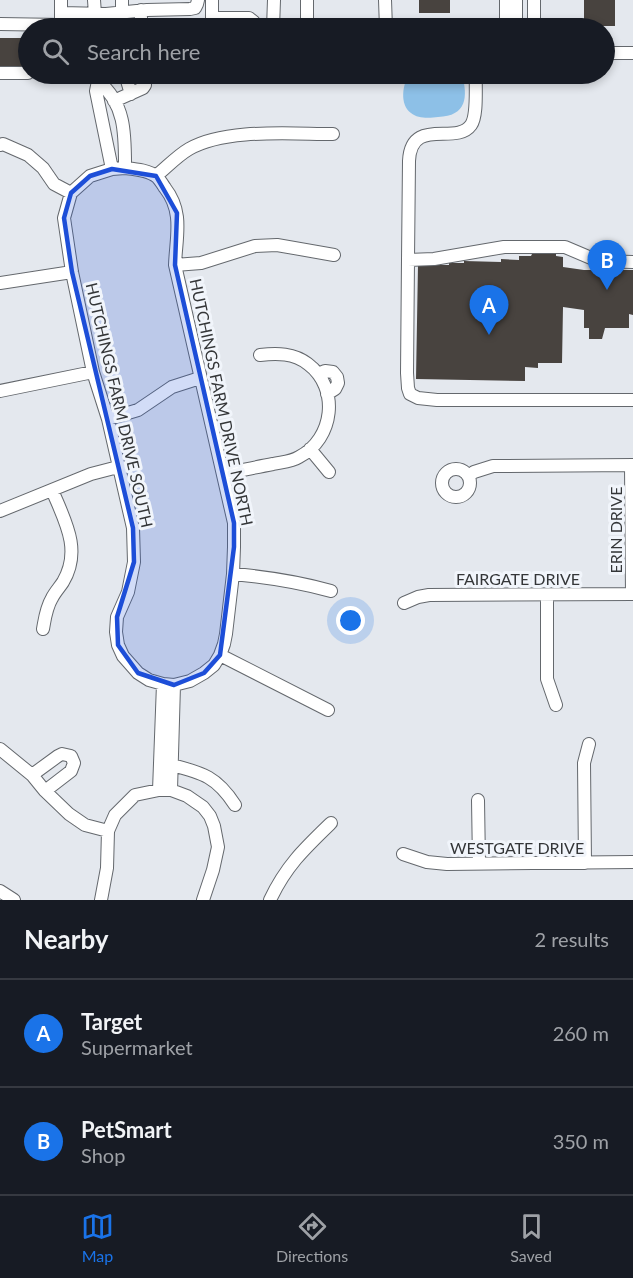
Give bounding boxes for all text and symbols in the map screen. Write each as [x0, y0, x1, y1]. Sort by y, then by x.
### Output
search box [18, 18, 615, 84]
icon: search [39, 35, 72, 68]
text: Search here [87, 38, 200, 65]
pin: B [588, 240, 626, 290]
street label: HUTCHINGS FARM DRIVE NORTH [187, 277, 257, 527]
street label: HUTCHINGS FARM DRIVE SOUTH [83, 281, 157, 529]
pin: A [470, 286, 508, 335]
street label: ERIN DRIVE [606, 487, 625, 573]
street label: FAIRGATE DRIVE [456, 569, 580, 588]
your location [336, 606, 365, 635]
street label: WESTGATE DRIVE [450, 838, 584, 857]
text: Nearby [24, 923, 109, 955]
text: 2 results [534, 927, 609, 951]
text: Target [81, 1008, 142, 1035]
text: A [37, 1021, 50, 1045]
text: 260 m [553, 1021, 609, 1045]
text: Supermarket [81, 1035, 193, 1059]
text: PetSmart [81, 1116, 172, 1143]
text: B [37, 1129, 50, 1153]
text: 350 m [553, 1129, 609, 1153]
text: Shop [81, 1143, 125, 1167]
tab: Map [81, 1210, 114, 1265]
tab: Directions [276, 1210, 348, 1265]
tab: Saved [510, 1210, 552, 1265]

